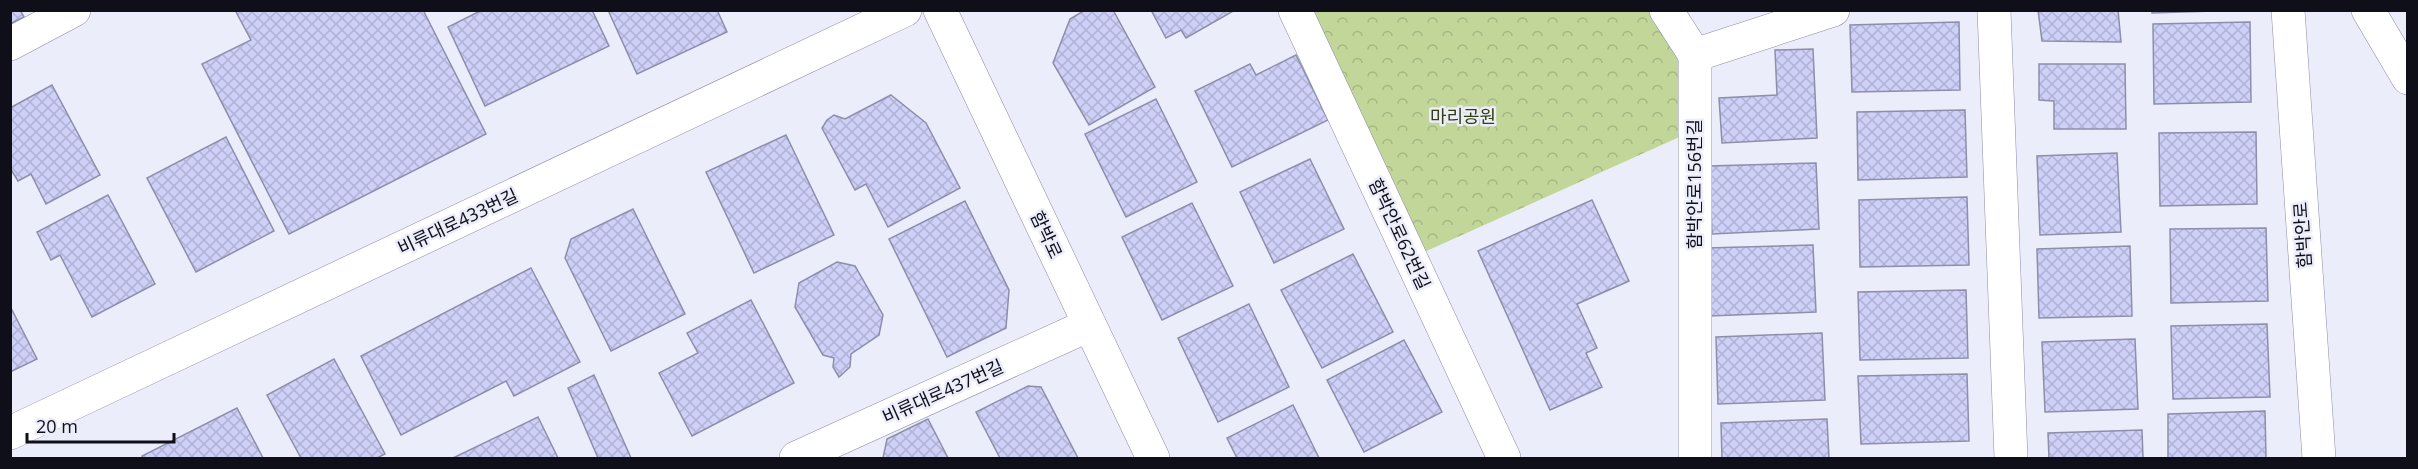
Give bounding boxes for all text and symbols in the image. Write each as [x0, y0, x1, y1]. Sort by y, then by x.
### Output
park label: 마리공원 [1430, 104, 1496, 128]
street label: 함박안로156번길 [1682, 119, 1706, 249]
street label: 함박안로62번길 [1364, 174, 1436, 293]
street label: 비류대로433번길 [393, 183, 522, 259]
street label: 함박안로 [2288, 201, 2316, 269]
street label: 함박로 [1026, 207, 1068, 262]
street label: 비류대로437번길 [878, 354, 1007, 429]
scale bar [27, 406, 174, 444]
text: 20 m [36, 414, 78, 438]

